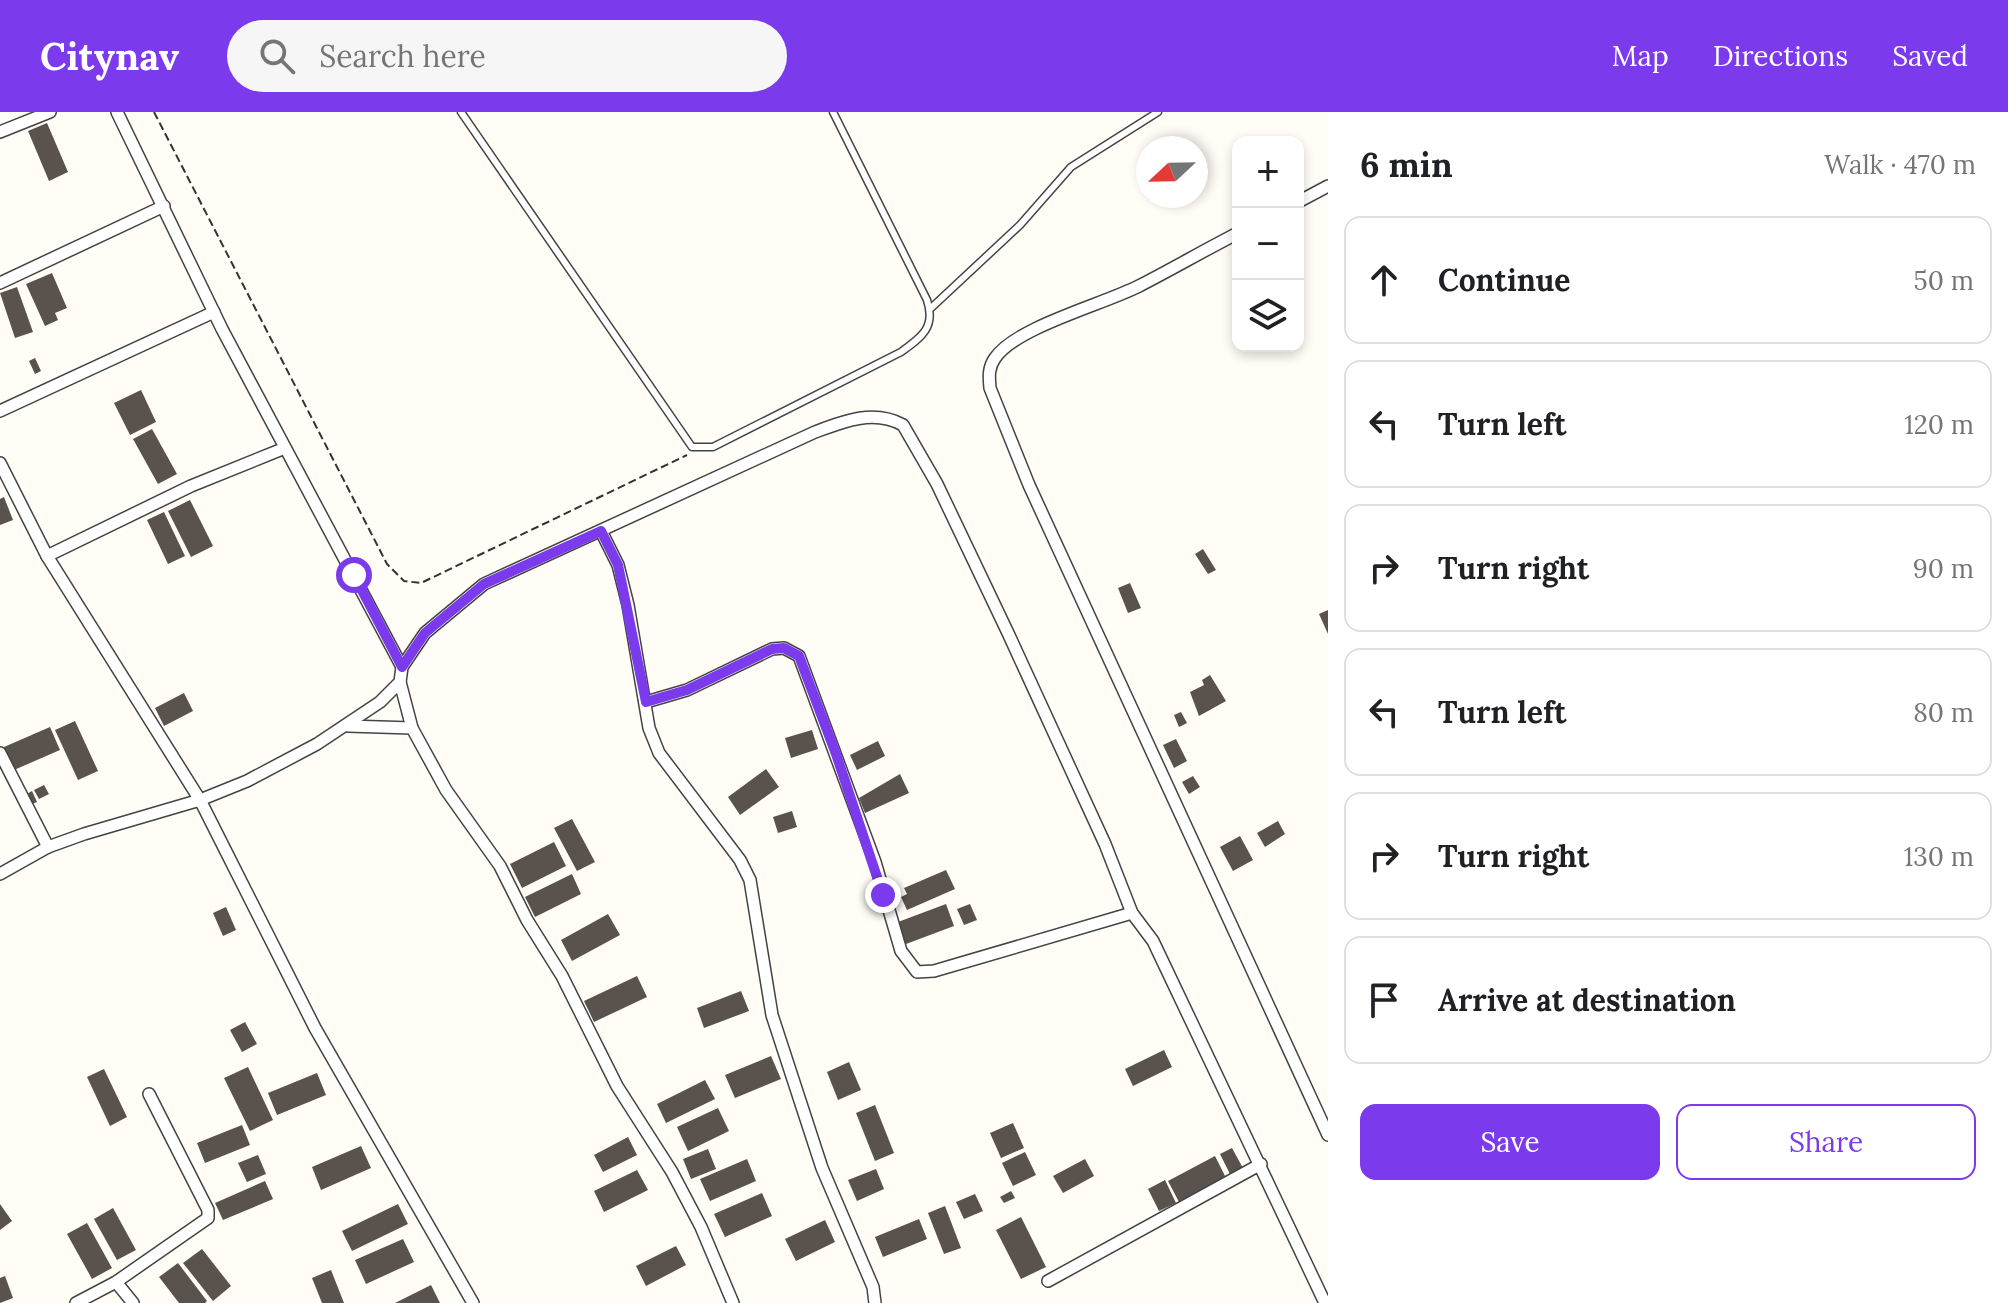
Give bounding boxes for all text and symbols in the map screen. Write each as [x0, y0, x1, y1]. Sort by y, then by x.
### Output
search box [227, 20, 787, 92]
text: Citynav [40, 32, 179, 80]
icon: search [255, 34, 299, 78]
text: Search here [319, 37, 486, 75]
text: Map [1612, 38, 1669, 74]
text: Directions [1713, 38, 1848, 74]
text: Saved [1892, 38, 1968, 74]
north arrow [1136, 136, 1208, 208]
map controls [1232, 136, 1304, 352]
button: + [1232, 136, 1304, 208]
text: 6 min [1360, 143, 1453, 186]
text: Walk · 470 m [1824, 148, 1976, 181]
button: − [1232, 208, 1304, 280]
icon: ahead [1362, 258, 1406, 302]
text: Continue [1438, 261, 1570, 299]
text: 50 m [1914, 264, 1974, 297]
button: layers [1232, 280, 1304, 352]
icon: left [1362, 402, 1406, 446]
text: Turn left [1438, 405, 1566, 443]
text: 120 m [1904, 408, 1974, 441]
icon: right [1362, 546, 1406, 590]
text: Turn right [1438, 549, 1589, 587]
text: 90 m [1913, 552, 1974, 585]
route start [336, 557, 372, 593]
icon: left [1362, 690, 1406, 734]
text: Turn left [1438, 693, 1566, 731]
text: 80 m [1913, 696, 1974, 729]
icon: right [1362, 834, 1406, 878]
text: Turn right [1438, 837, 1589, 875]
text: 130 m [1904, 840, 1974, 873]
route end [865, 877, 901, 913]
icon: arrive [1362, 978, 1406, 1022]
text: Arrive at destination [1438, 981, 1736, 1019]
button: Save [1360, 1104, 1660, 1180]
button: Share [1676, 1104, 1976, 1180]

